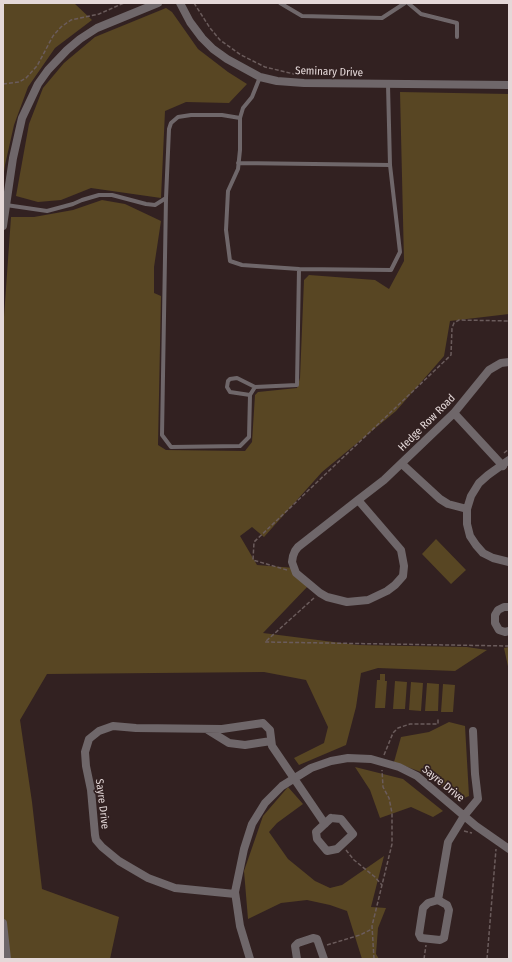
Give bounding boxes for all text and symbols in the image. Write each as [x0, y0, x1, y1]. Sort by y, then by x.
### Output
street label: Seminary Drive [295, 64, 363, 80]
street label: Hedge Row Road [396, 392, 458, 454]
street label: Sayre Drive [419, 763, 467, 805]
street label: Sayre Drive [92, 778, 112, 830]

